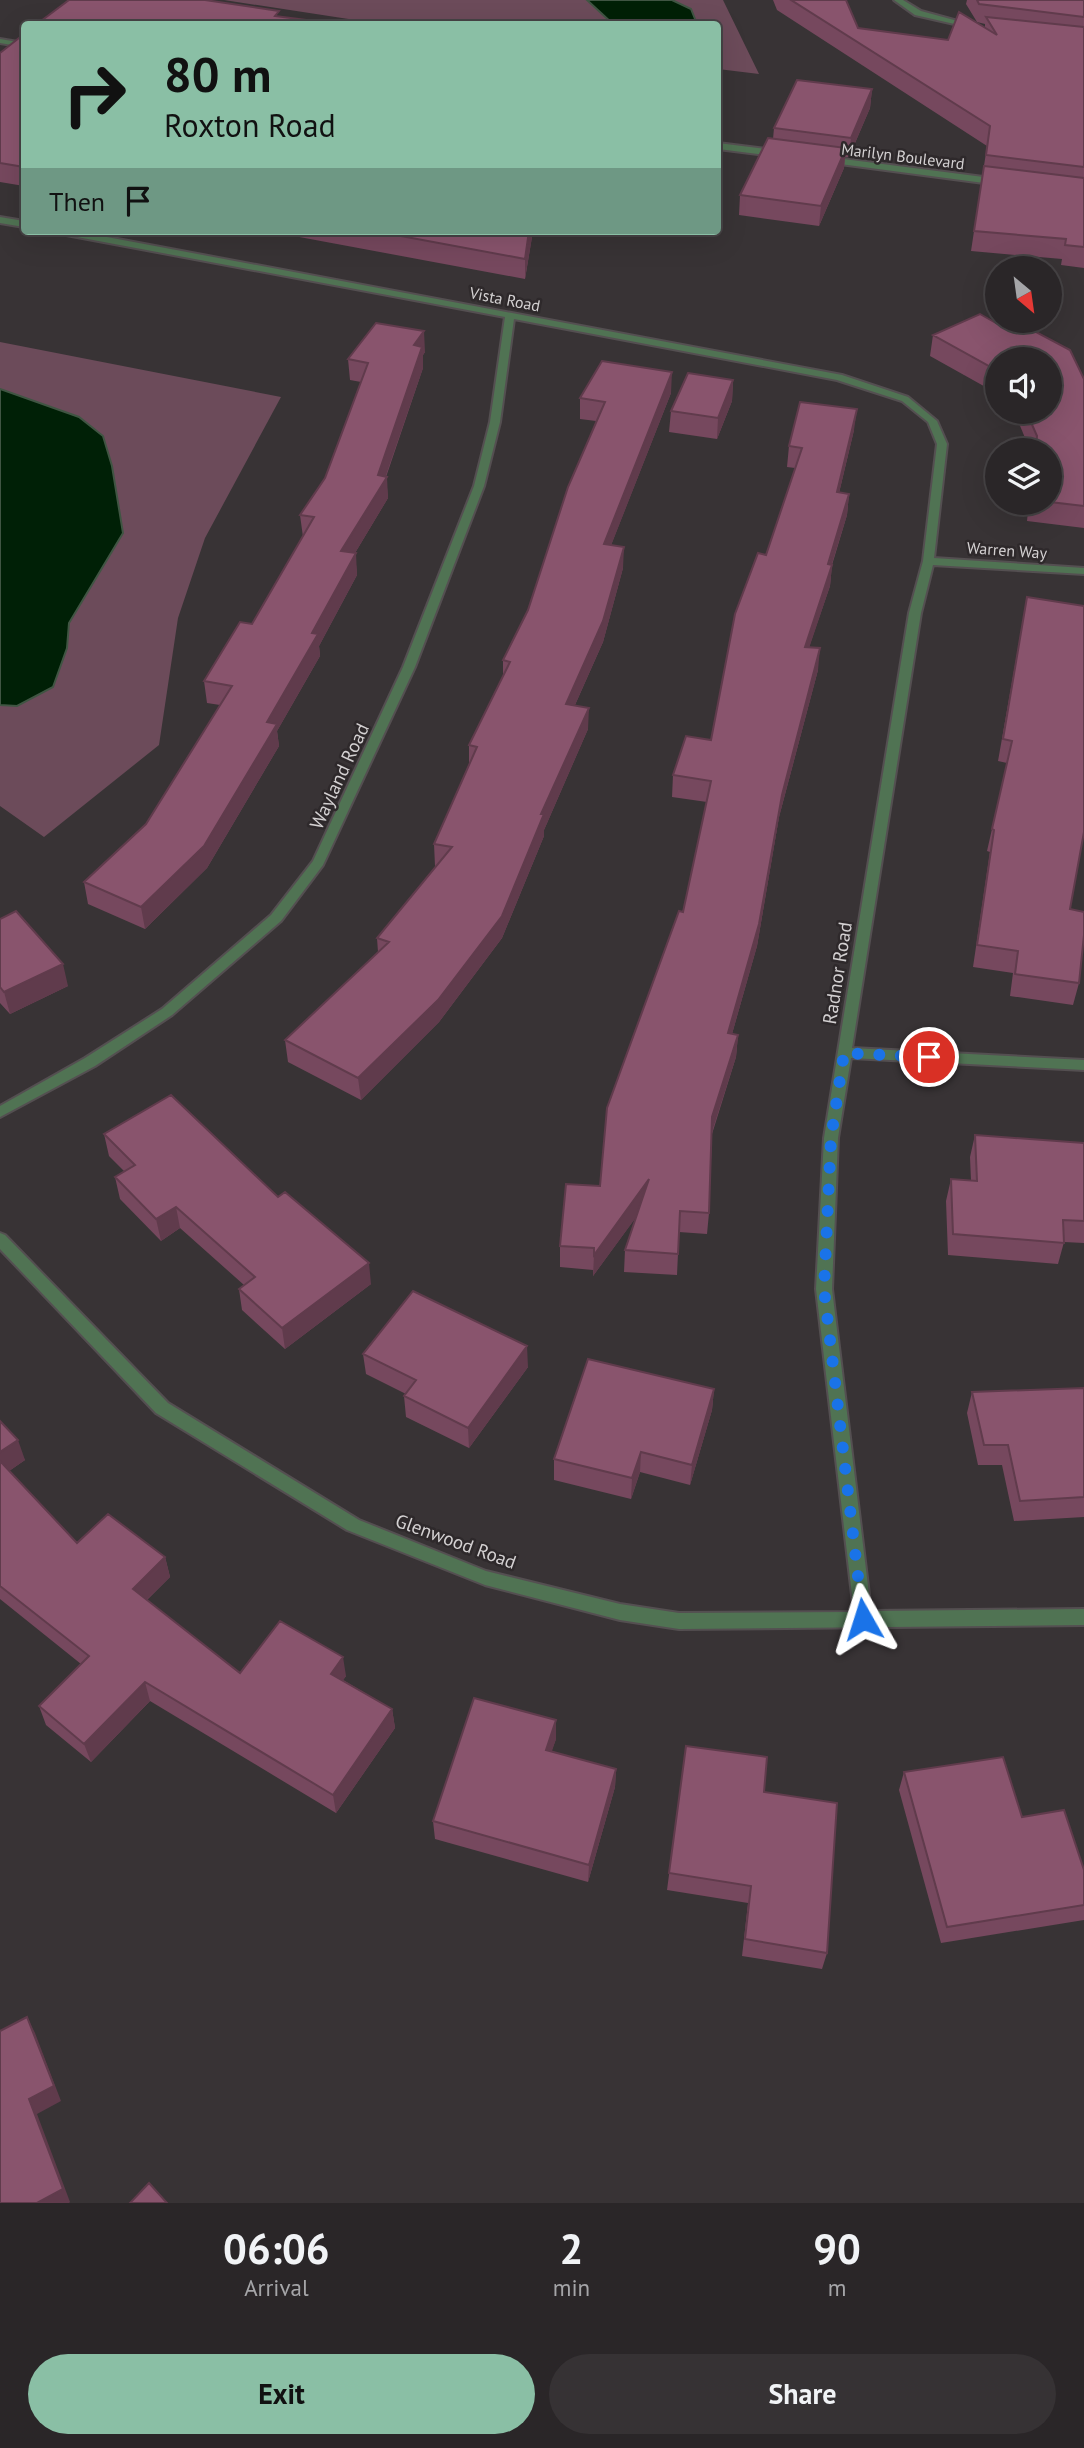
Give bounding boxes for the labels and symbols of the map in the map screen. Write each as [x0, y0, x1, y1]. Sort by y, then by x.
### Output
street label: Marilyn Boulevard [840, 139, 966, 173]
north arrow [985, 256, 1062, 332]
street label: Vista Road [467, 282, 542, 316]
street label: Warren Way [966, 537, 1048, 563]
street label: Wayland Road [304, 719, 374, 833]
street label: Radnor Road [817, 920, 857, 1026]
pin [899, 1027, 959, 1087]
street label: Glenwood Road [392, 1508, 520, 1574]
position arrow [826, 1582, 900, 1656]

